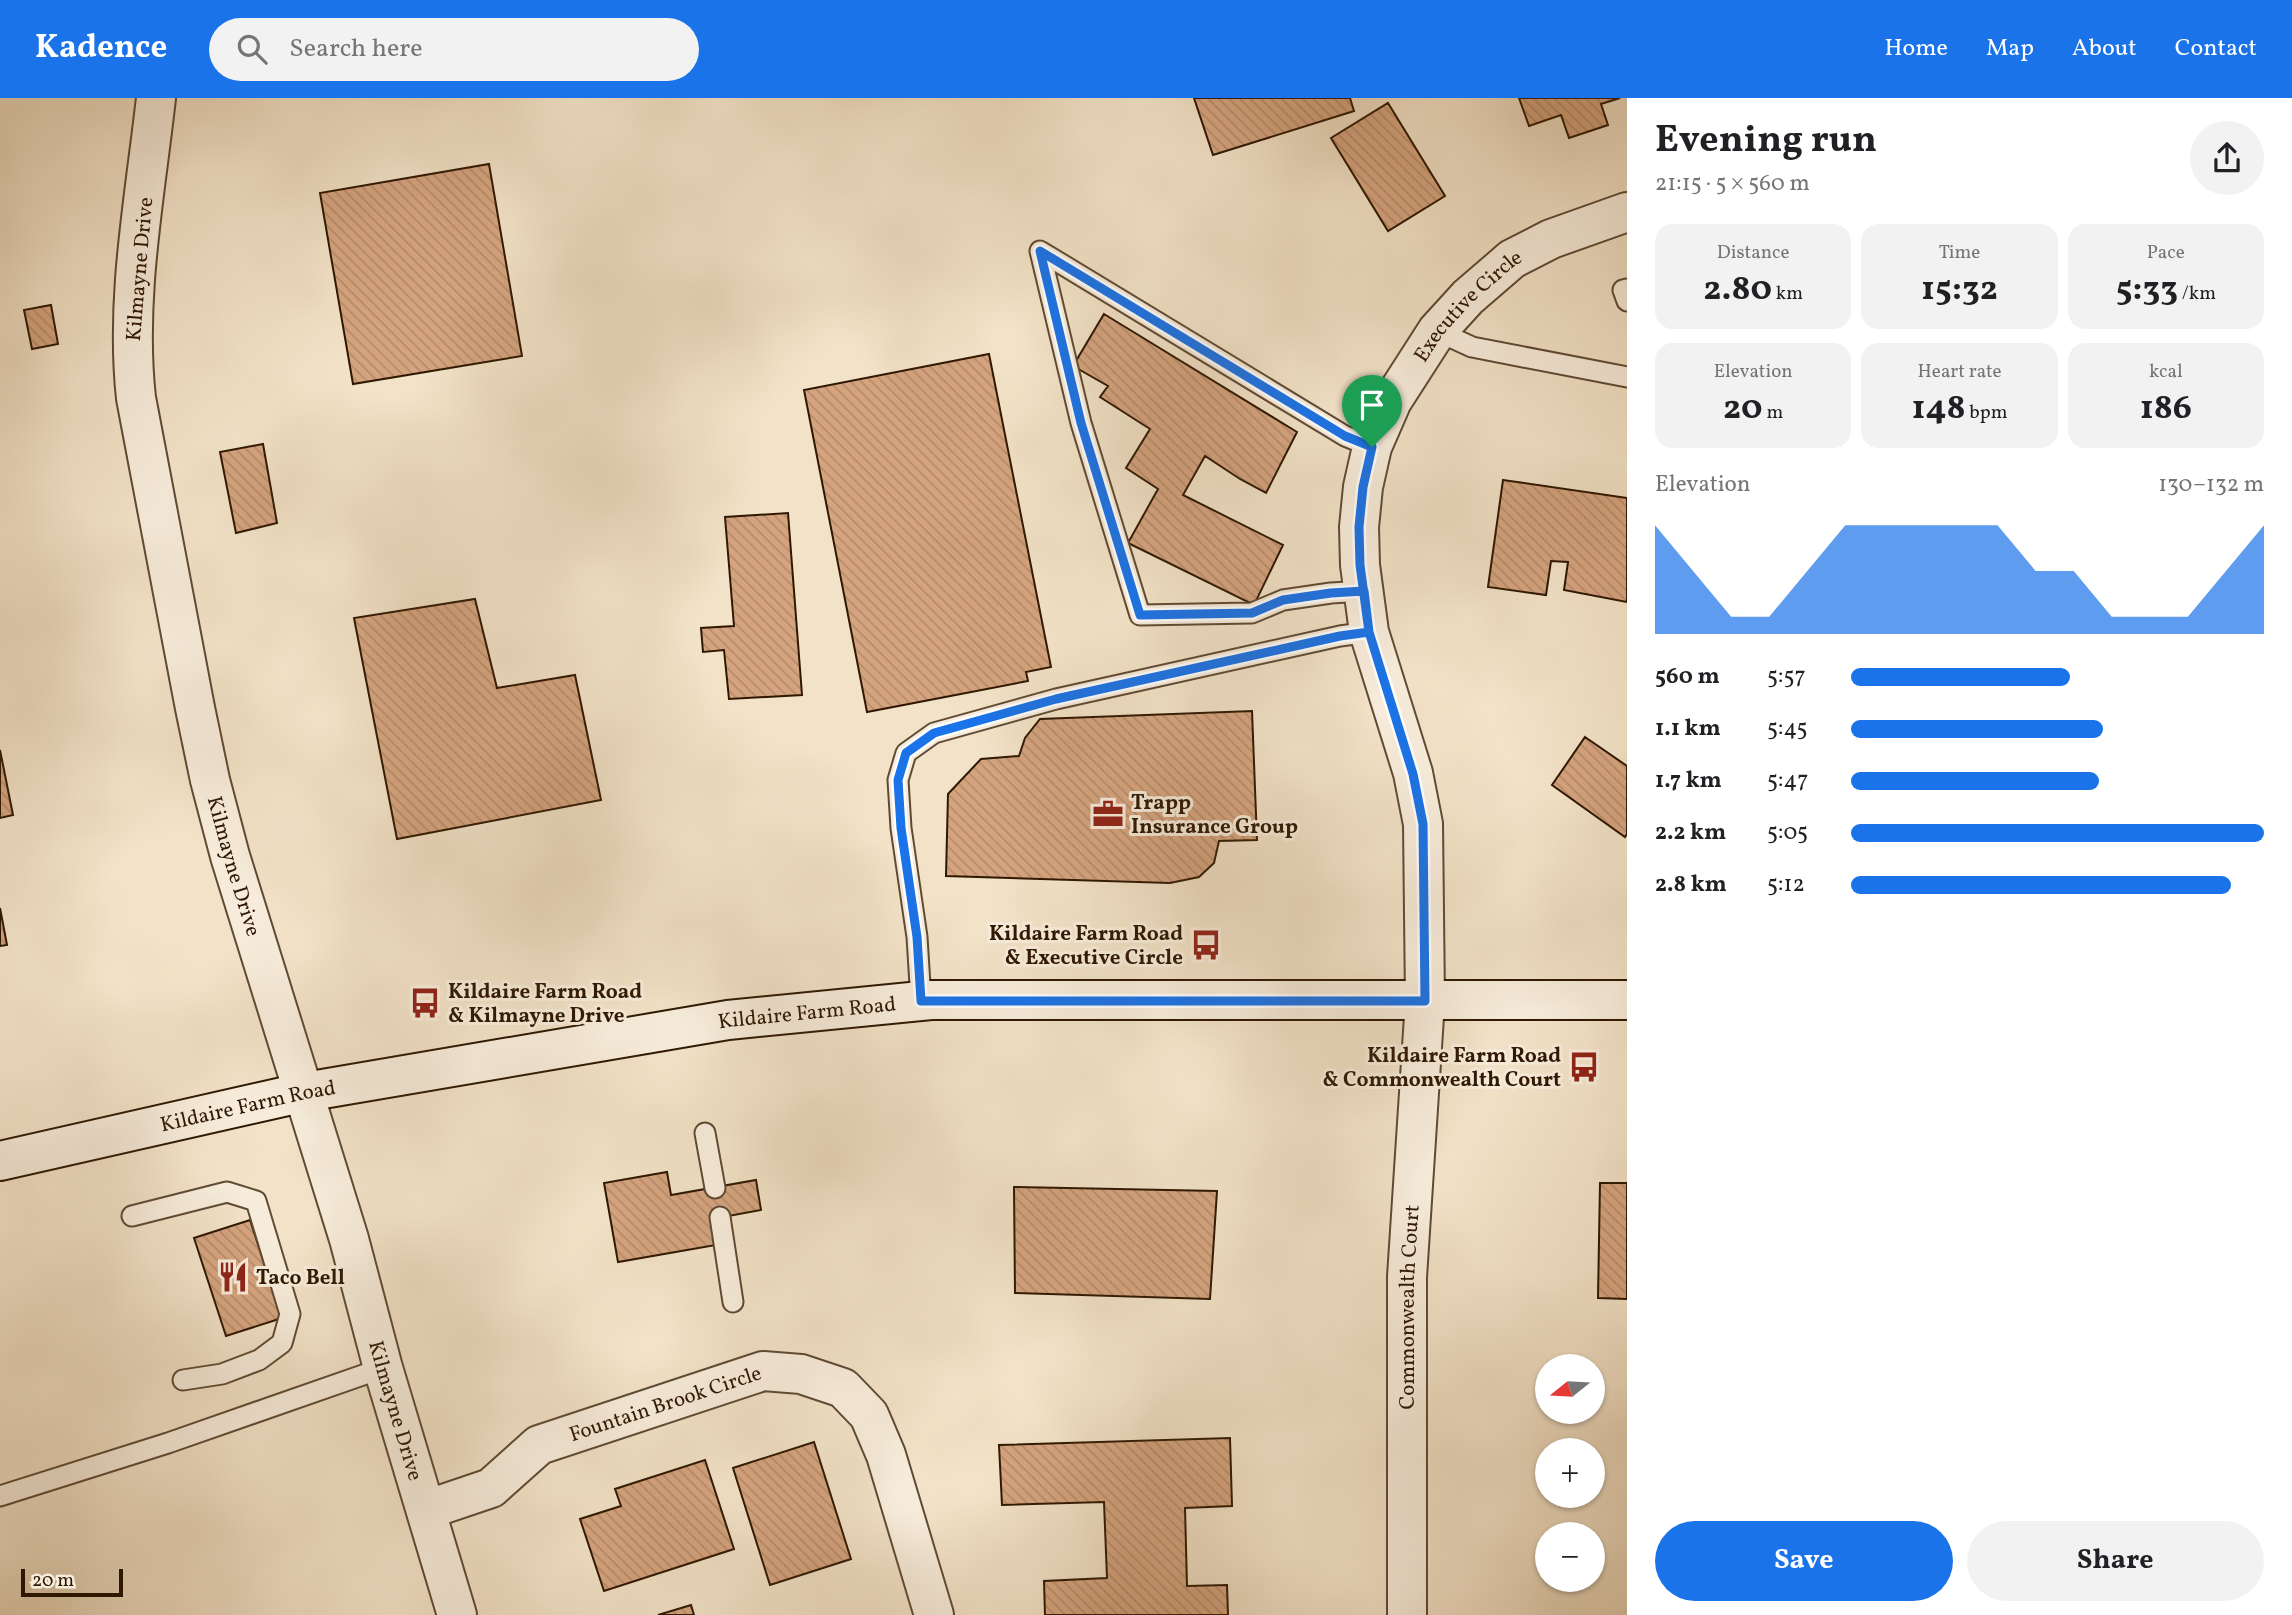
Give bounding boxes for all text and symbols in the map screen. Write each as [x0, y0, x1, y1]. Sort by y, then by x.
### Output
search box [209, 18, 699, 81]
text: Kadence [35, 26, 167, 72]
icon: search [233, 30, 271, 68]
text: Search here [289, 31, 423, 67]
text: Home [1884, 32, 1948, 66]
text: Map [1986, 32, 2034, 66]
text: About [2072, 32, 2137, 66]
text: Contact [2175, 32, 2257, 66]
text: Evening run [1655, 115, 1877, 168]
button: share [2190, 121, 2264, 195]
text: 21:15 · 5 × 560 m [1655, 168, 1810, 200]
street label: Kilmayne Drive [120, 196, 161, 342]
text: Distance [1717, 240, 1790, 266]
text: Time [1939, 240, 1980, 266]
text: Pace [2147, 240, 2185, 266]
street label: Executive Circle [1408, 243, 1527, 368]
text: 2.80 [1703, 266, 1772, 314]
text: 15:32 [1921, 266, 1998, 314]
text: 5:33 [2116, 266, 2178, 314]
text: km [1772, 281, 1803, 307]
text: /km [2178, 281, 2216, 307]
text: Elevation [1714, 359, 1793, 385]
text: Heart rate [1918, 359, 2001, 385]
text: kcal [2149, 359, 2183, 385]
pin [1342, 375, 1402, 447]
text: 20 [1723, 385, 1763, 433]
text: 148 [1912, 385, 1966, 433]
text: 186 [2140, 385, 2192, 433]
icon: arrive [1353, 386, 1391, 424]
text: m [1763, 400, 1783, 426]
text: bpm [1966, 400, 2007, 426]
text: Elevation [1655, 469, 1751, 501]
text: 130–132 m [2158, 469, 2264, 501]
text: 560 m [1655, 661, 1720, 693]
text: 5:57 [1767, 661, 1806, 693]
text: 1.1 km [1655, 713, 1721, 745]
text: 5:45 [1767, 713, 1808, 745]
text: 1.7 km [1655, 765, 1722, 797]
text: 5:47 [1767, 765, 1808, 797]
place label: Trapp Insurance Group [1131, 789, 1298, 842]
street label: Kilmayne Drive [199, 793, 267, 940]
office icon: Trapp Insurance Group [1091, 797, 1125, 831]
text: 2.2 km [1655, 817, 1726, 849]
text: 5:05 [1767, 817, 1808, 849]
text: 2.8 km [1655, 869, 1727, 901]
text: 5:12 [1767, 869, 1805, 901]
place label: Kildaire Farm Road & Executive Circle [989, 920, 1183, 973]
bus stop icon: Kildaire Farm Road & Executive Circle [1189, 928, 1223, 962]
place label: Kildaire Farm Road & Kilmayne Drive [448, 978, 642, 1031]
bus stop icon: Kildaire Farm Road & Kilmayne Drive [408, 986, 442, 1020]
street label: Kildaire Farm Road [716, 991, 897, 1037]
place label: Kildaire Farm Road & Commonwealth Court [1323, 1042, 1561, 1095]
bus stop icon: Kildaire Farm Road & Commonwealth Court [1567, 1050, 1601, 1084]
street label: Kildaire Farm Road [158, 1074, 338, 1140]
street label: Commonwealth Court [1394, 1204, 1428, 1409]
restaurant icon: Taco Bell [216, 1260, 250, 1294]
place label: Taco Bell [256, 1264, 345, 1293]
street label: Kilmayne Drive [360, 1338, 429, 1485]
north arrow [1535, 1354, 1605, 1424]
map controls [1535, 1354, 1605, 1592]
street label: Fountain Brook Circle [566, 1359, 766, 1450]
button: + [1535, 1438, 1605, 1508]
button: Save [1655, 1521, 1953, 1601]
button: Share [1967, 1521, 2264, 1601]
button: − [1535, 1522, 1605, 1592]
scale bar [21, 1566, 122, 1598]
text: 20 m [32, 1568, 74, 1594]

